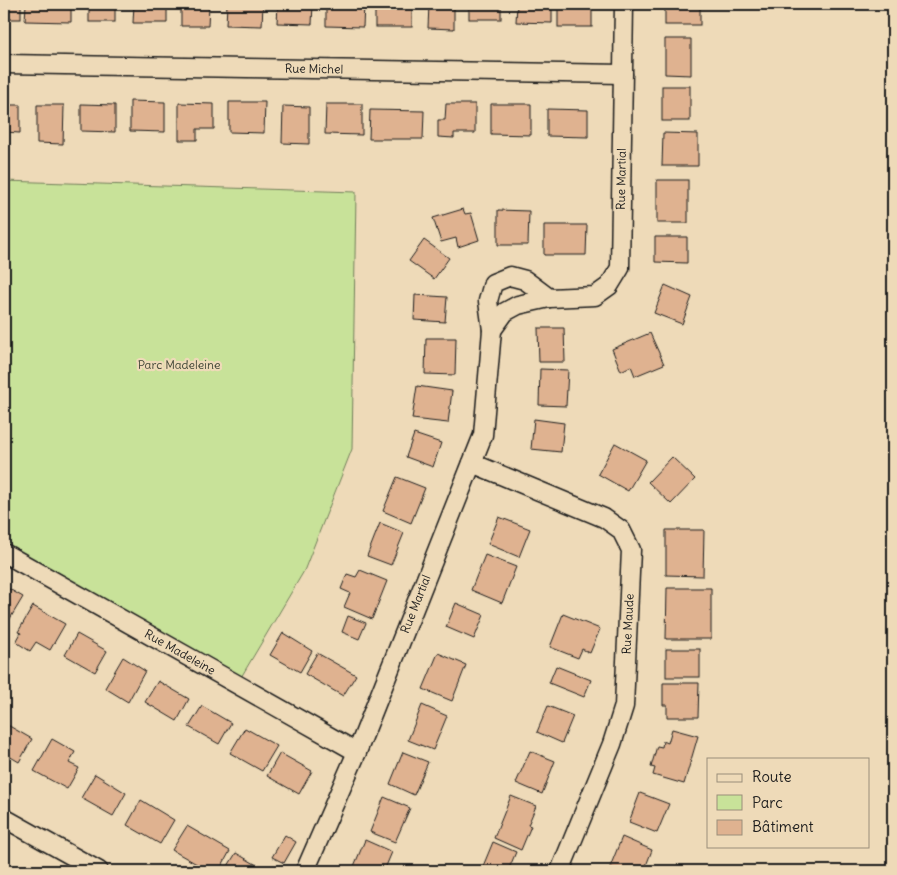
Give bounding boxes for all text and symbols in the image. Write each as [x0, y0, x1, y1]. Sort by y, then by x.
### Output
street label: Rue Michel [285, 61, 343, 76]
street label: Rue Martial [613, 148, 629, 210]
park label: Parc Madeleine [138, 357, 220, 372]
street label: Rue Martial [397, 573, 434, 635]
street label: Rue Maude [618, 593, 637, 655]
street label: Rue Madeleine [142, 626, 218, 678]
legend [707, 758, 870, 848]
text: Route [752, 767, 792, 786]
text: Parc [752, 793, 783, 812]
text: Bâtiment [752, 817, 814, 836]

